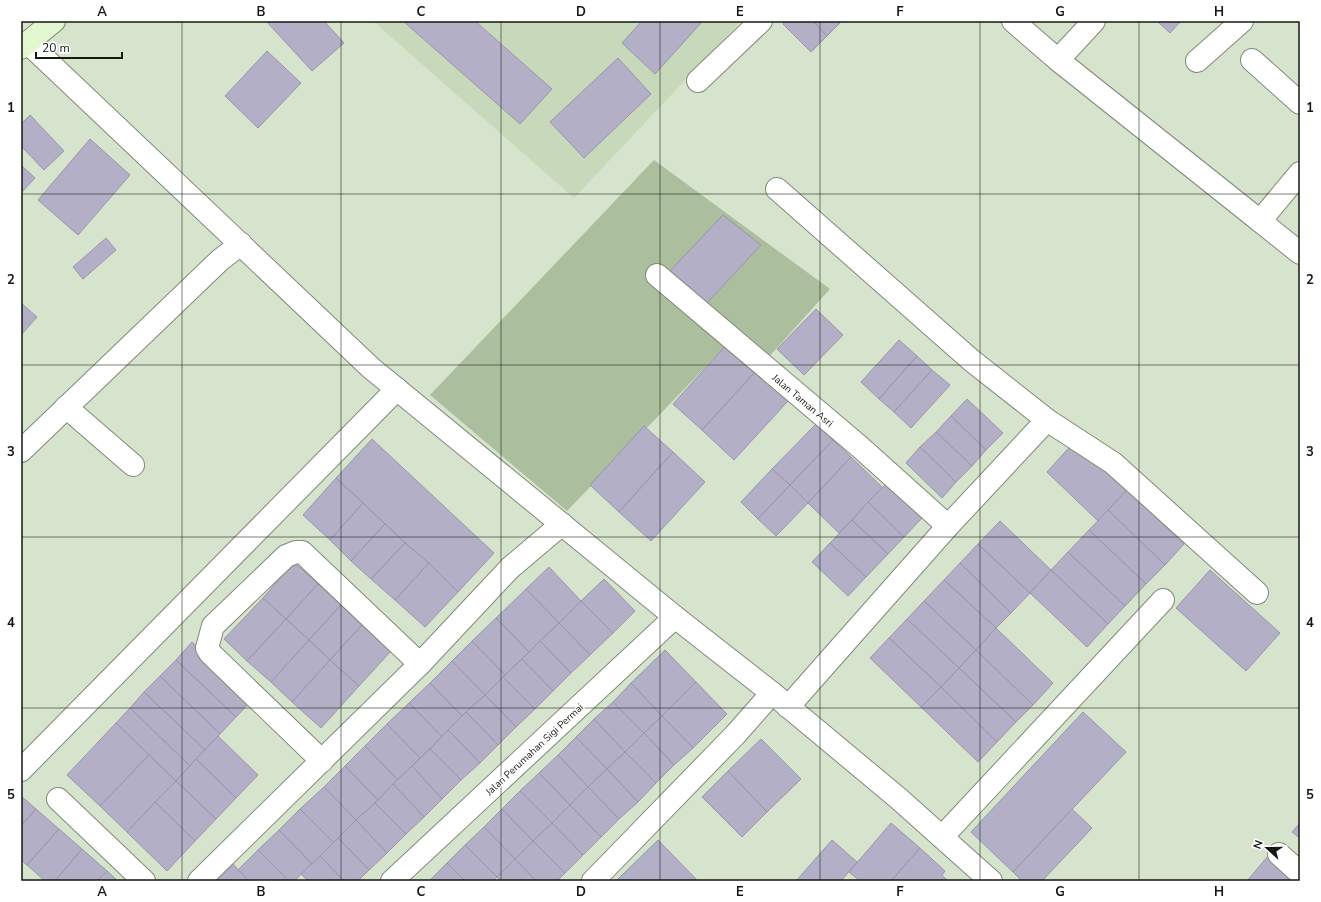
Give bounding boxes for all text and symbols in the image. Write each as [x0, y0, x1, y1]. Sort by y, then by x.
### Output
text: A [97, 3, 107, 21]
text: B [257, 3, 266, 21]
text: C [417, 3, 426, 21]
text: D [576, 3, 586, 21]
text: E [736, 3, 744, 21]
text: F [896, 3, 904, 21]
text: G [1055, 3, 1065, 21]
text: H [1214, 3, 1224, 21]
scale bar [36, 34, 122, 60]
text: 20 m [42, 40, 70, 56]
text: 1 [7, 99, 15, 117]
text: 1 [1306, 99, 1314, 117]
text: 2 [7, 271, 15, 289]
text: 2 [1306, 271, 1314, 289]
street label: Jalan Taman Asri [768, 370, 836, 430]
text: 3 [7, 443, 15, 461]
text: 3 [1306, 443, 1314, 461]
text: 4 [7, 614, 15, 632]
text: 4 [1306, 614, 1314, 632]
street label: Jalan Perumahan Sigi Permai [482, 701, 587, 800]
text: 5 [7, 786, 15, 804]
text: 5 [1306, 786, 1314, 804]
north arrow [1247, 828, 1287, 868]
text: N [1250, 838, 1267, 851]
text: A [97, 883, 107, 901]
text: B [257, 883, 266, 901]
text: C [417, 883, 426, 901]
text: D [576, 883, 586, 901]
text: E [736, 883, 744, 901]
text: F [896, 883, 904, 901]
text: G [1055, 883, 1065, 901]
text: H [1214, 883, 1224, 901]

